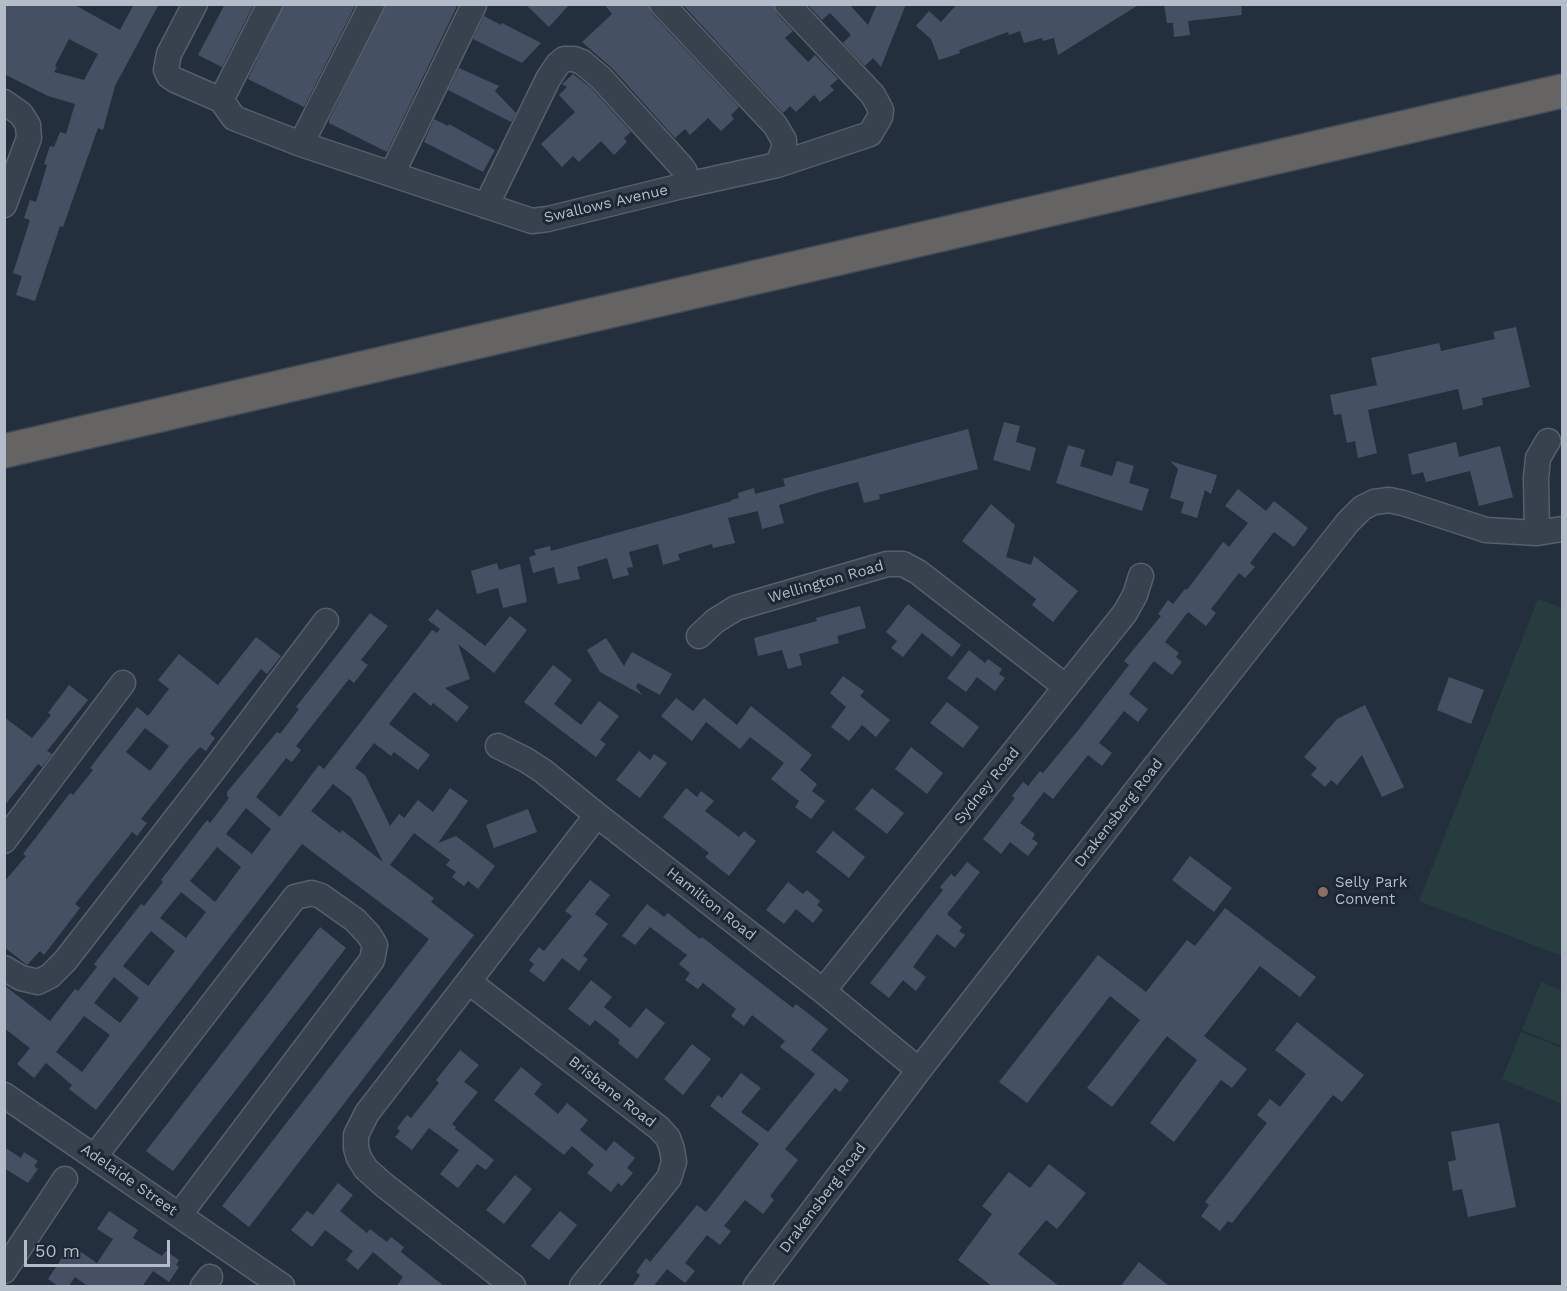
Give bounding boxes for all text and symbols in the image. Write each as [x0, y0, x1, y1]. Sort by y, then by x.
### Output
street label: Swallows Avenue [542, 181, 670, 227]
street label: Wellington Road [766, 557, 886, 607]
street label: Sydney Road [951, 744, 1023, 828]
street label: Drakensberg Road [1071, 755, 1167, 871]
street label: Hamilton Road [663, 864, 759, 944]
place label: Selly Park Convent [1335, 874, 1407, 909]
marker: Selly Park Convent [1316, 885, 1330, 899]
street label: Brisbane Road [565, 1052, 659, 1132]
street label: Adelaide Street [77, 1140, 181, 1220]
street label: Drakensberg Road [776, 1140, 870, 1256]
scale bar [27, 1228, 172, 1266]
text: 50 m [35, 1240, 80, 1261]

